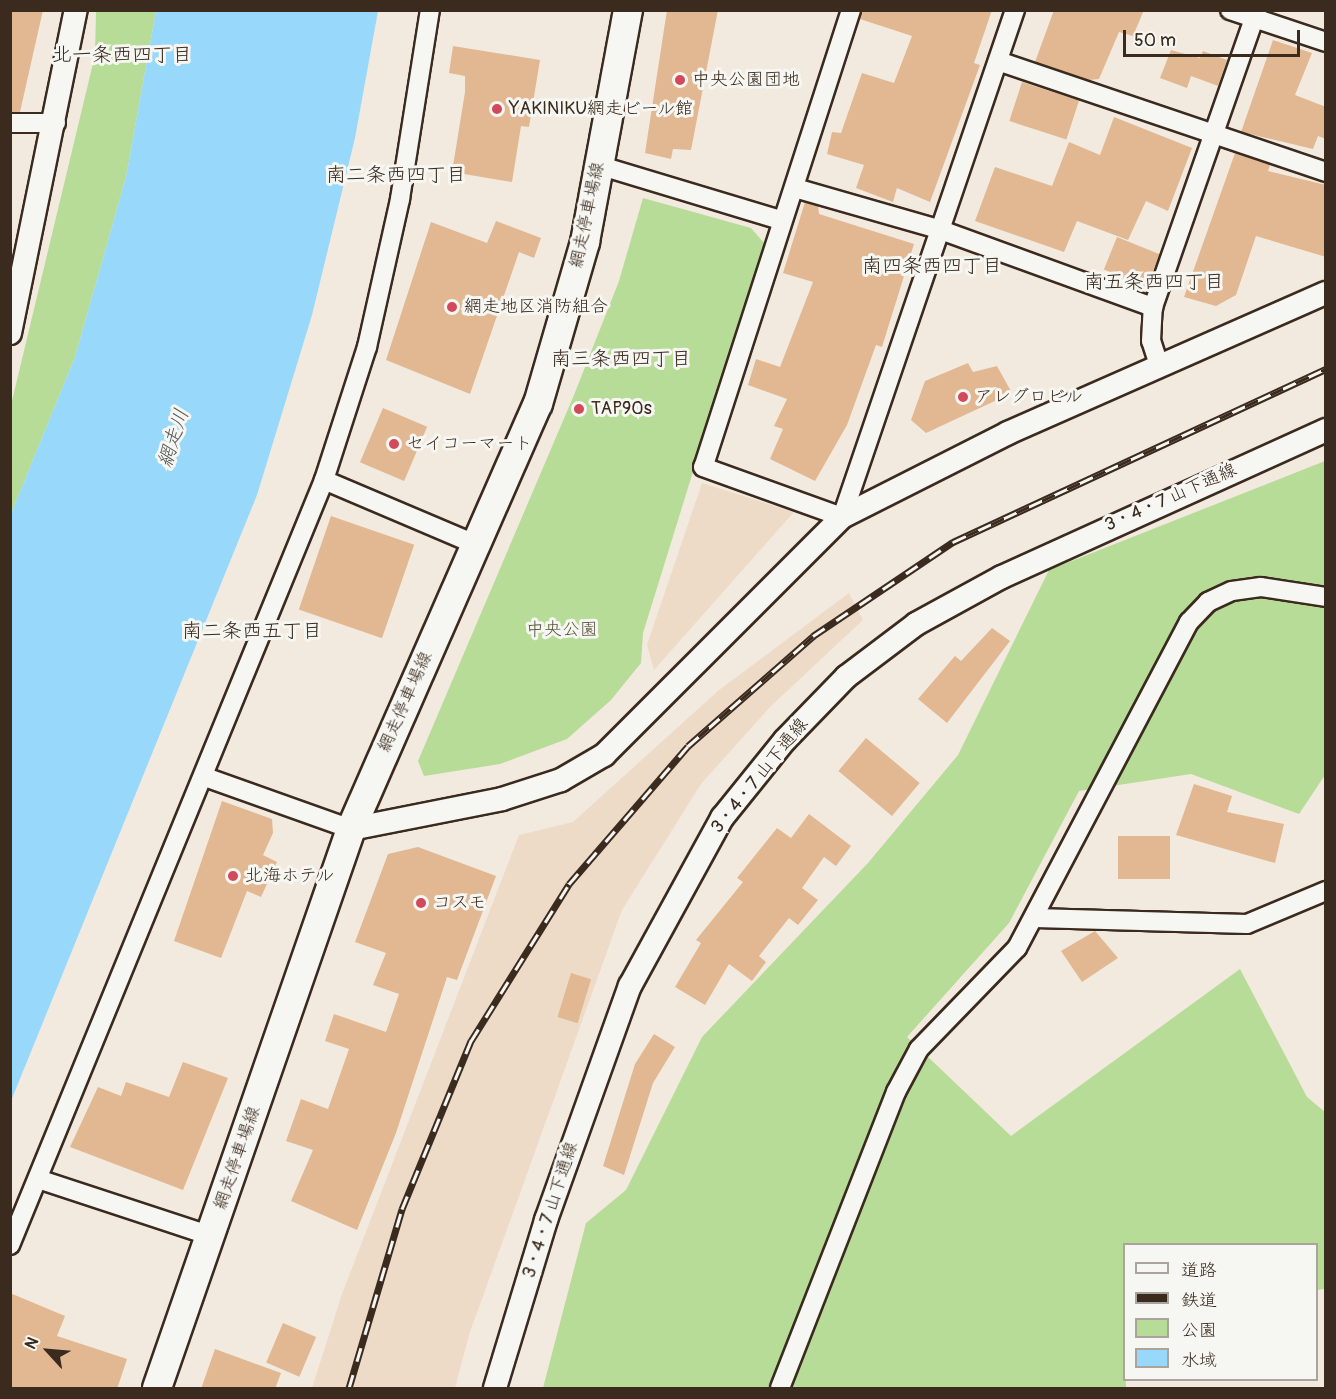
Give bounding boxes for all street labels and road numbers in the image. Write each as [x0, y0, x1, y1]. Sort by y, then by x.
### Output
street label: 網走停車場線 [566, 160, 610, 270]
street label: 3・4・7 山下通線 [1102, 459, 1240, 537]
street label: 網走停車場線 [374, 648, 438, 756]
street label: 3・4・7 山下通線 [707, 714, 813, 838]
street label: 網走停車場線 [210, 1103, 266, 1213]
street label: 3・4・7 山下通線 [519, 1139, 583, 1281]

